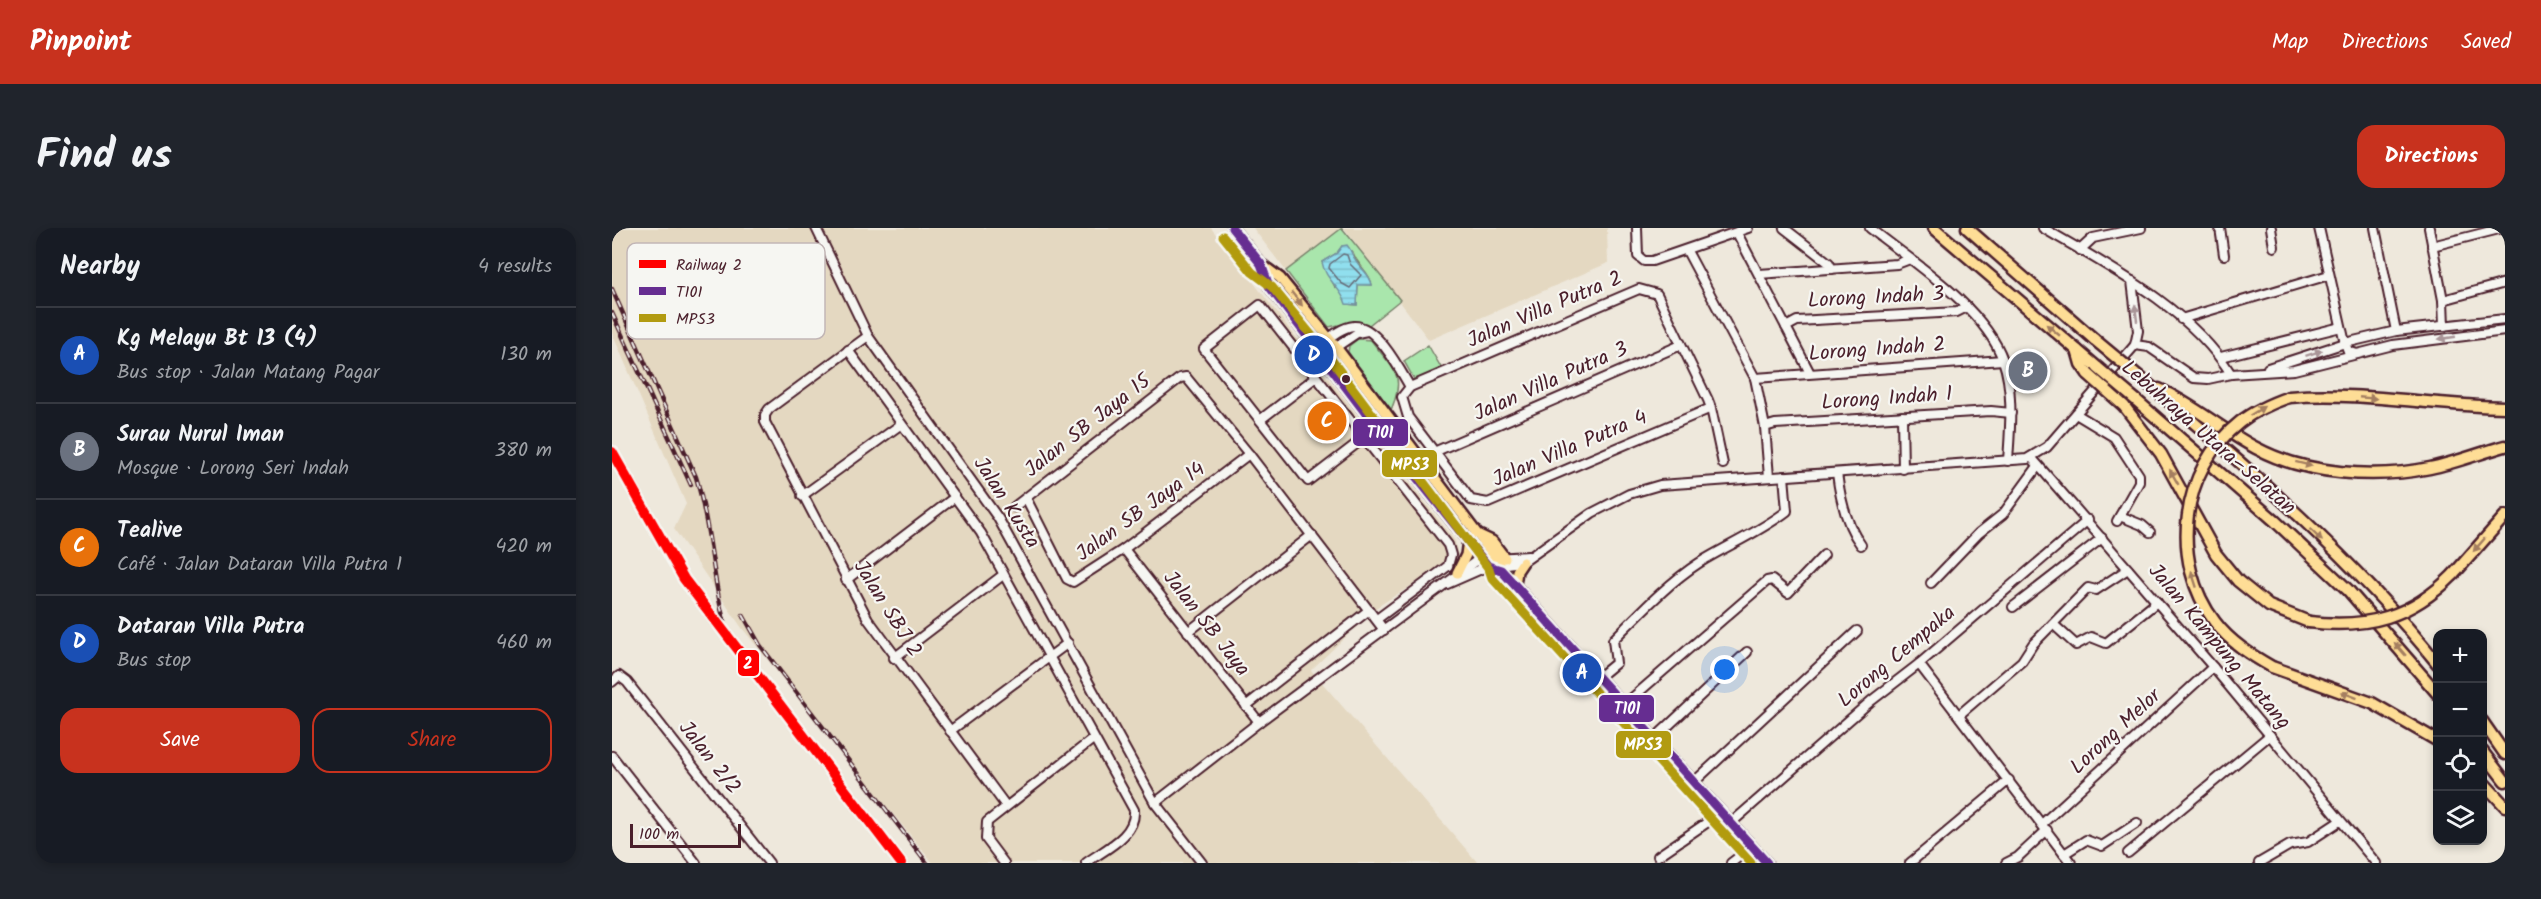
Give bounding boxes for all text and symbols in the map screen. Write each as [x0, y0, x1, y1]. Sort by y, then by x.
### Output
text: Pinpoint [30, 20, 131, 65]
text: Map [2272, 26, 2308, 59]
text: Directions [2341, 26, 2428, 59]
text: Saved [2461, 26, 2511, 59]
text: Find us [36, 123, 172, 190]
button: Directions [2357, 125, 2505, 188]
legend [627, 243, 825, 339]
text: Nearby [60, 246, 140, 288]
text: 4 results [478, 251, 552, 283]
text: Railway 2 [676, 253, 742, 278]
street label: Jalan Villa Putra 2 [1462, 262, 1628, 358]
street label: Lorong Indah 3 [1807, 278, 1945, 318]
text: T101 [676, 280, 703, 305]
one-way arrow [1290, 291, 1303, 306]
one-way arrow [2131, 304, 2141, 323]
text: MPS3 [676, 307, 715, 332]
text: Kg Melayu Bt 13 (4) [117, 322, 318, 357]
one-way arrow [2046, 324, 2061, 337]
street label: Lorong Indah 2 [1808, 329, 1946, 371]
pin: D [1294, 332, 1334, 378]
street label: Jalan Villa Putra 3 [1469, 333, 1633, 431]
one-way arrow [2438, 333, 2457, 342]
text: A [73, 339, 86, 371]
text: 130 m [500, 339, 552, 371]
pin: B [2008, 348, 2048, 394]
one-way arrow [2305, 348, 2323, 357]
street label: Lebuhraya Utara–Selatan [2113, 352, 2303, 524]
text: Bus stop · Jalan Matang Pagar [117, 357, 379, 389]
street label: Jalan SB Jaya 15 [1018, 365, 1160, 486]
unlabelled marker [1340, 373, 1352, 385]
street label: Lorong Indah 1 [1820, 378, 1954, 420]
one-way arrow [2359, 393, 2378, 402]
pin: C [1308, 398, 1346, 444]
street label: Jalan Villa Putra 4 [1487, 401, 1653, 497]
one-way arrow [2249, 406, 2265, 417]
text: Surau Nurul Iman [117, 418, 284, 453]
line badge: T101 [1352, 418, 1409, 447]
text: T101 [1367, 421, 1393, 446]
text: B [73, 435, 86, 467]
text: 380 m [495, 435, 552, 467]
line badge: MPS3 [1381, 449, 1438, 478]
street label: Jalan Kusta [964, 451, 1048, 555]
text: Mosque · Lorong Seri Indah [117, 453, 349, 485]
text: MPS3 [1391, 453, 1429, 478]
street label: Jalan SB Jaya 14 [1069, 454, 1213, 570]
one-way arrow [2295, 460, 2314, 470]
one-way arrow [2169, 468, 2179, 485]
text: Tealive [117, 514, 183, 549]
one-way arrow [2309, 528, 2324, 542]
text: C [73, 531, 86, 563]
text: 420 m [495, 531, 552, 563]
one-way arrow [2472, 538, 2486, 553]
text: Café · Jalan Dataran Villa Putra 1 [117, 549, 402, 581]
street label: Jalan SBJ 2 [844, 554, 930, 664]
street label: Jalan Kampung Matang [2139, 557, 2299, 737]
street label: Jalan SB Jaya [1154, 564, 1258, 684]
one-way arrow [2189, 569, 2199, 587]
street label: Lorong Cempaka [1831, 598, 1963, 716]
text: Dataran Villa Putra [117, 610, 305, 645]
text: D [73, 627, 86, 659]
text: 460 m [496, 627, 552, 659]
map controls [2433, 629, 2487, 845]
button: + [2433, 629, 2487, 683]
one-way arrow [2394, 642, 2407, 657]
text: Bus stop [117, 645, 191, 677]
line badge: 2 [737, 649, 760, 677]
pin: A [1562, 650, 1602, 696]
text: 2 [743, 652, 753, 677]
your location [1710, 655, 1739, 684]
street label: Lorong Melor [2063, 680, 2170, 783]
button: − [2433, 683, 2487, 737]
one-way arrow [2340, 689, 2358, 699]
line badge: T101 [1598, 694, 1655, 723]
text: T101 [1614, 697, 1640, 722]
button: Save [60, 708, 300, 773]
button: Share [312, 708, 552, 773]
street label: Jalan 2/2 [669, 714, 749, 802]
line badge: MPS3 [1615, 730, 1672, 759]
text: MPS3 [1624, 733, 1662, 758]
button: locate [2433, 737, 2487, 791]
button: layers [2433, 791, 2487, 845]
scale bar [630, 821, 741, 848]
text: 100 m [639, 822, 679, 847]

